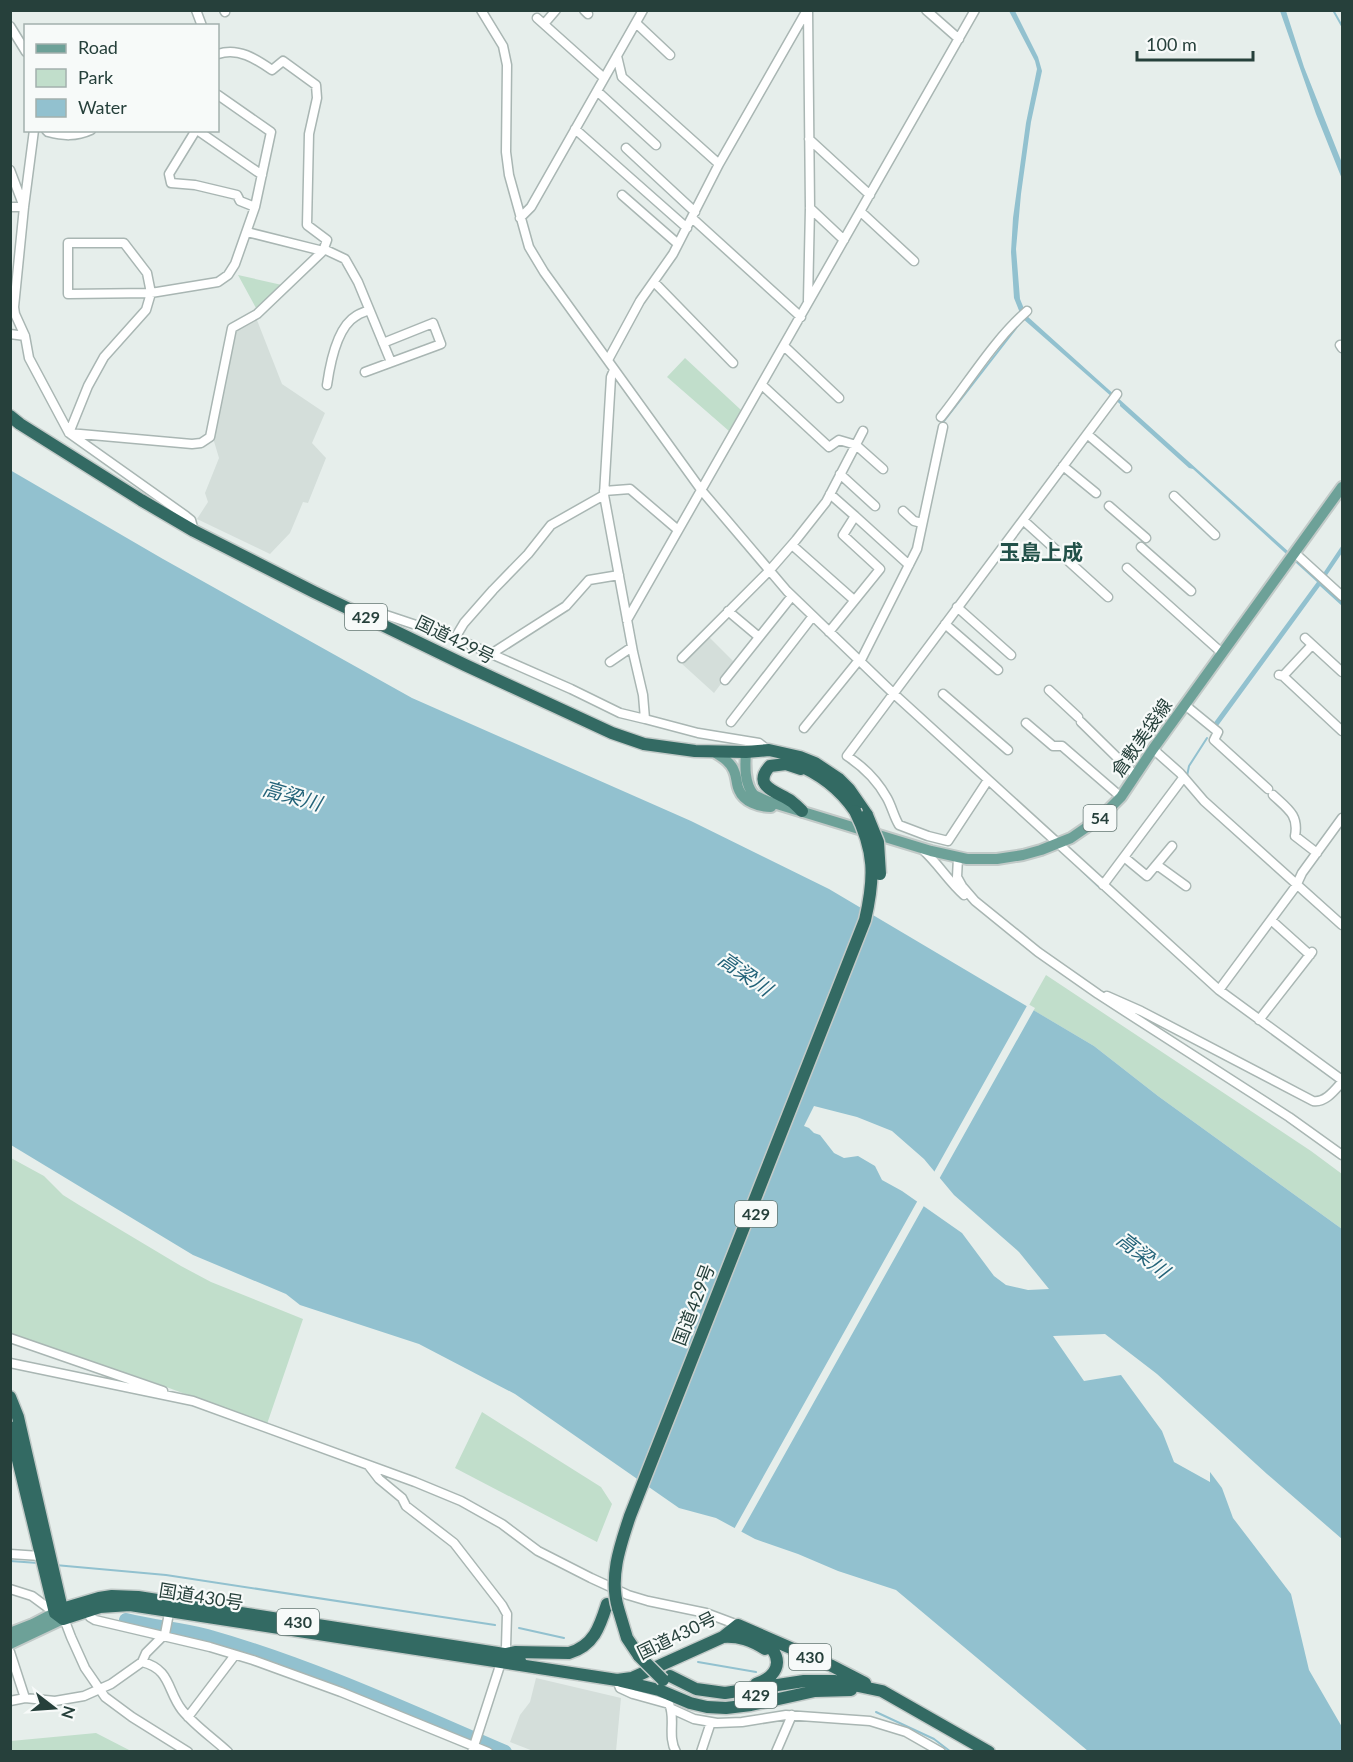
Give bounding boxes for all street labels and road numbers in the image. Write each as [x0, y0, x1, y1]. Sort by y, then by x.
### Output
road number: 429 [345, 604, 387, 630]
street label: 国道429号 [412, 611, 499, 668]
street label: 倉敷美袋線 [1106, 694, 1176, 781]
road number: 54 [1084, 805, 1116, 831]
road number: 429 [735, 1201, 777, 1227]
street label: 国道429号 [668, 1261, 719, 1348]
street label: 国道430号 [157, 1578, 245, 1614]
street label: 国道430号 [633, 1607, 720, 1664]
road number: 430 [277, 1609, 319, 1635]
road number: 430 [789, 1644, 831, 1670]
road number: 429 [735, 1682, 777, 1708]

